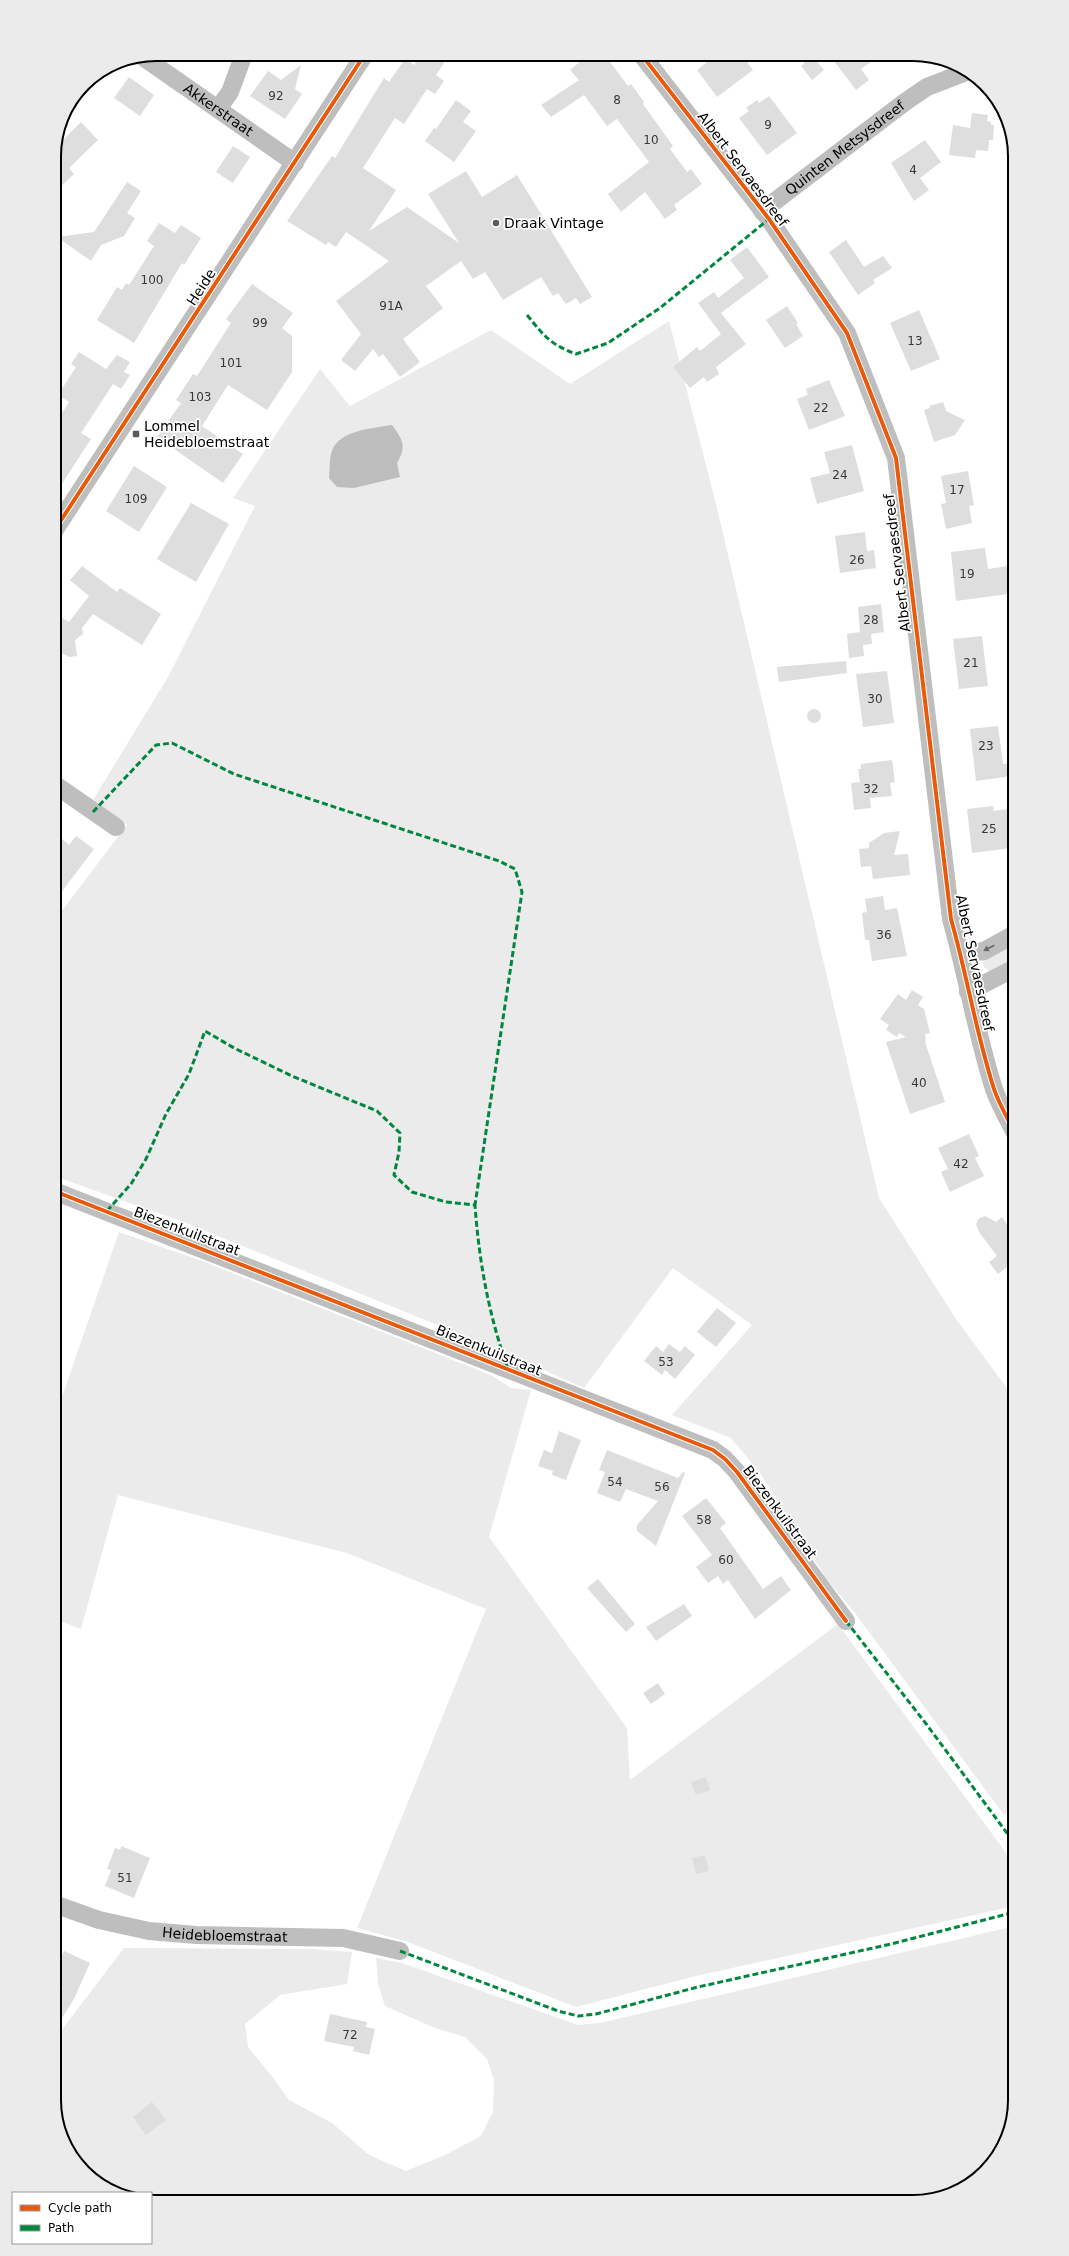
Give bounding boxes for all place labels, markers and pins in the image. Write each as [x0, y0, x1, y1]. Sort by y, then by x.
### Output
place label: Draak Vintage [504, 215, 604, 231]
marker: Draak Vintage [491, 218, 501, 228]
place label: Lommel Heidebloemstraat [144, 418, 270, 450]
marker: Lommel Heidebloemstraat [131, 429, 141, 439]

